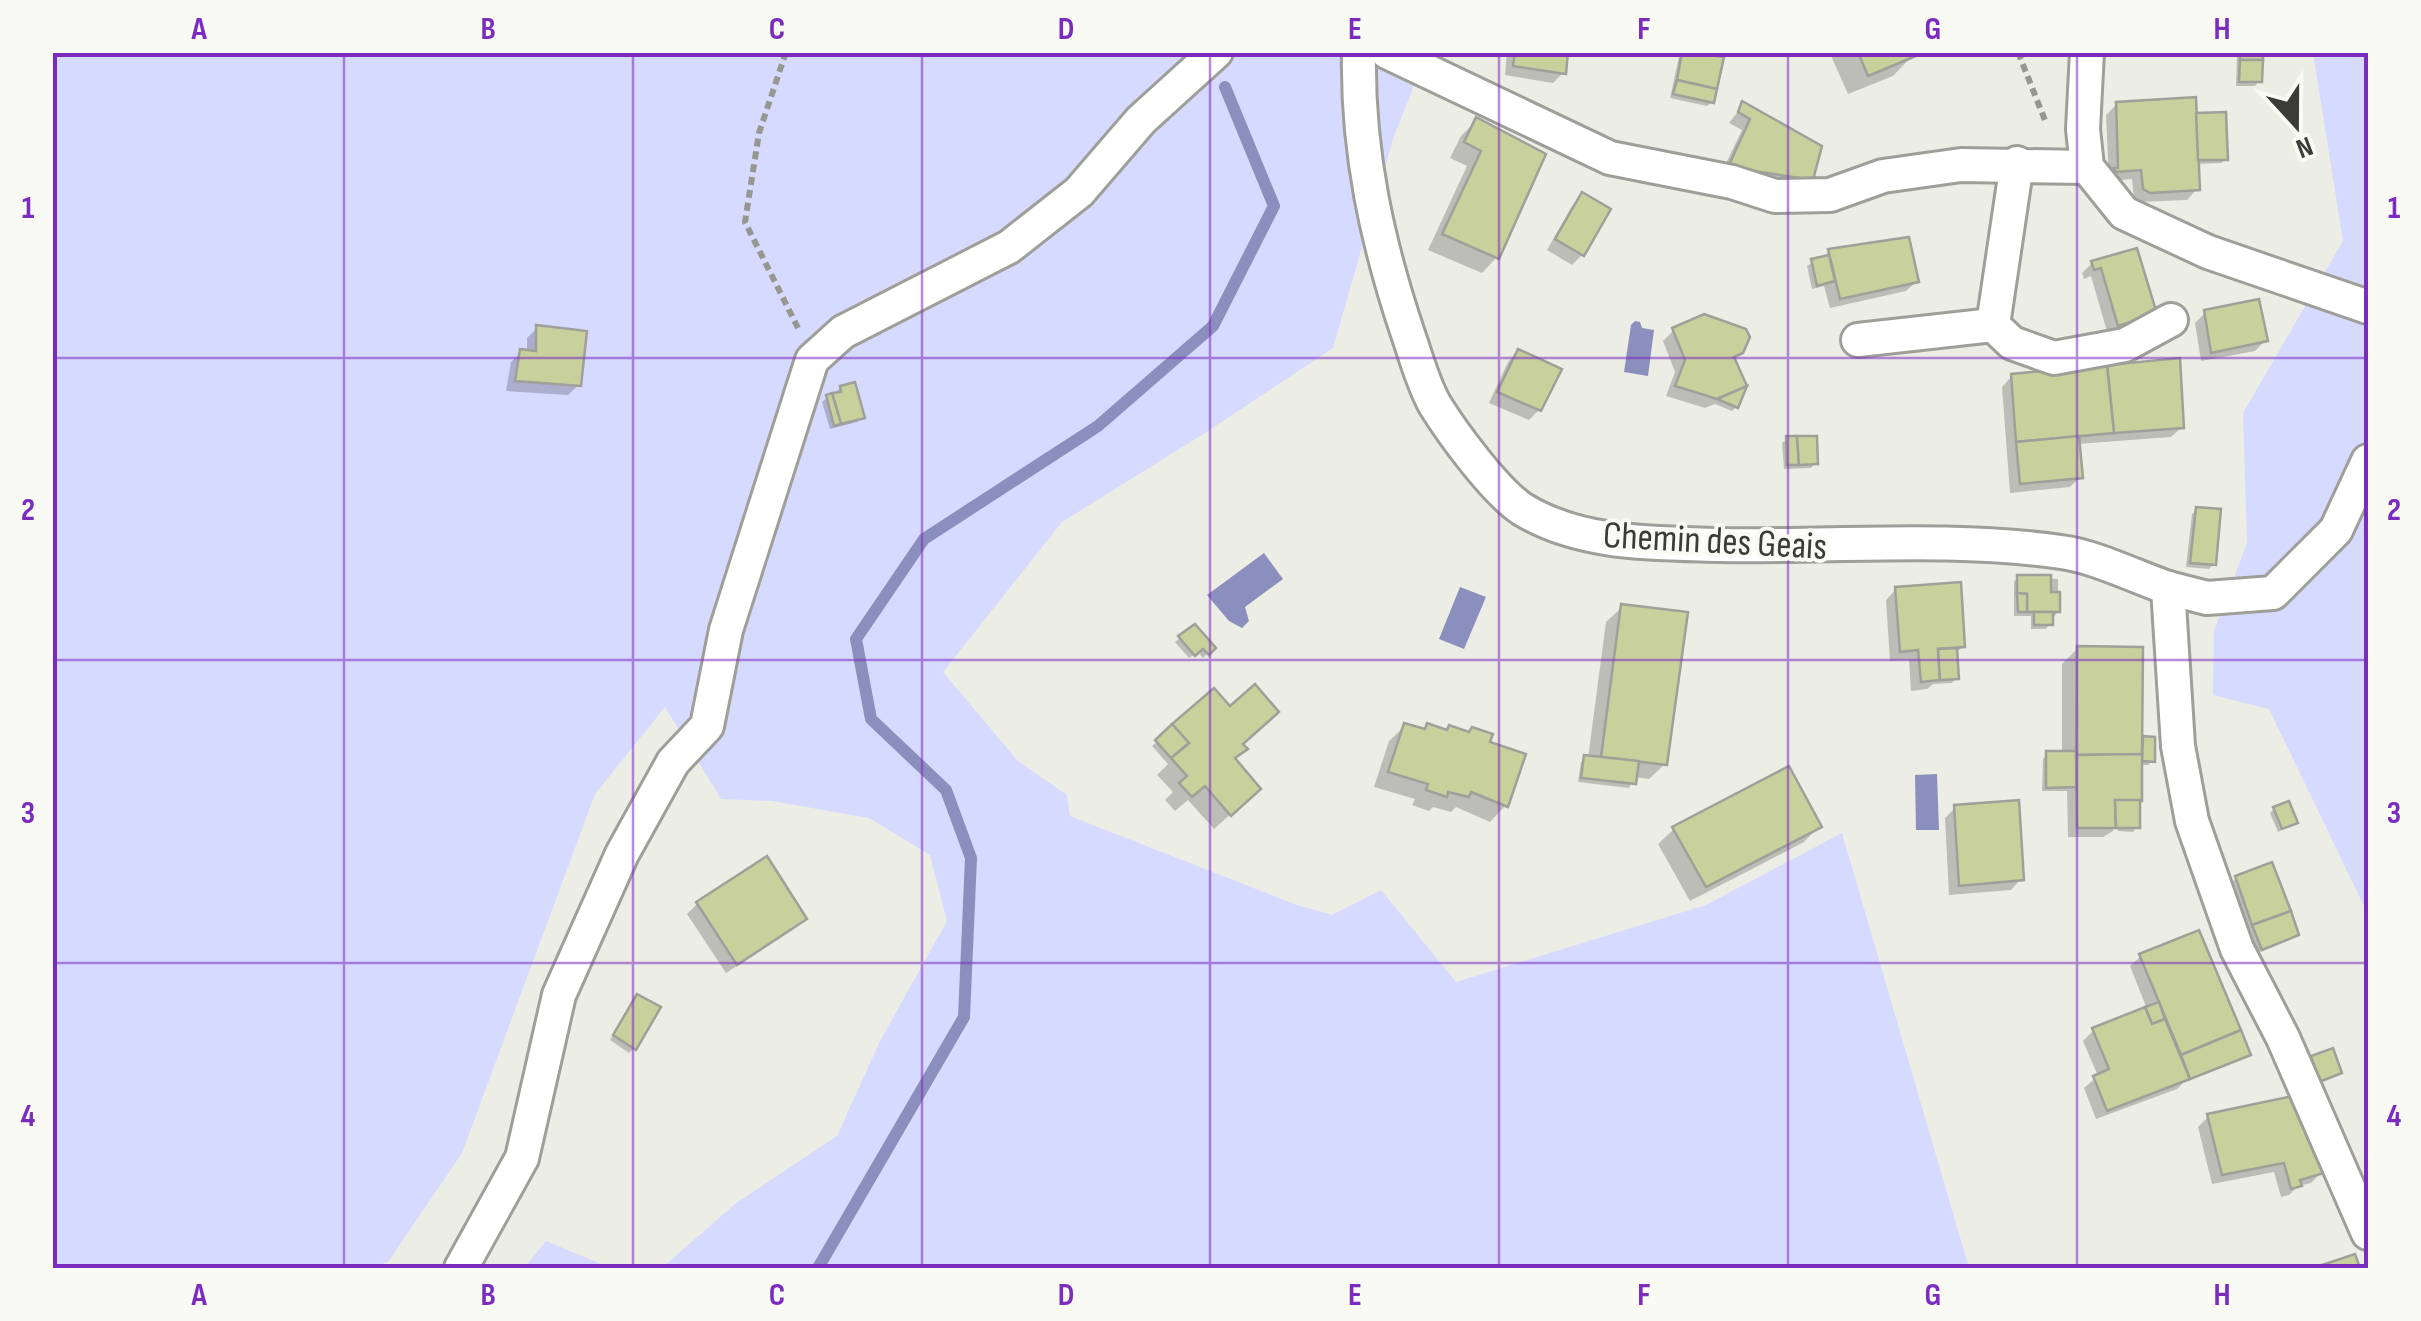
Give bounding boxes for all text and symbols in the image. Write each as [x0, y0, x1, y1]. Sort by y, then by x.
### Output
text: A [190, 10, 207, 49]
text: B [480, 10, 496, 49]
text: C [769, 10, 785, 49]
text: D [1058, 10, 1074, 49]
text: E [1348, 10, 1362, 49]
text: F [1637, 10, 1651, 49]
text: G [1925, 10, 1941, 49]
text: H [2213, 10, 2231, 49]
north arrow [2246, 75, 2346, 175]
text: N [2292, 129, 2317, 165]
text: 1 [22, 189, 35, 228]
text: 1 [2388, 189, 2401, 228]
text: 2 [21, 491, 35, 530]
text: 2 [2387, 491, 2401, 530]
street label: Chemin des Geais [1602, 513, 1828, 570]
text: 3 [21, 794, 35, 833]
text: 3 [2387, 794, 2401, 833]
text: 4 [21, 1097, 36, 1136]
text: 4 [2387, 1097, 2402, 1136]
text: A [190, 1276, 207, 1315]
text: B [480, 1276, 496, 1315]
text: C [769, 1276, 785, 1315]
text: D [1058, 1276, 1074, 1315]
text: E [1348, 1276, 1362, 1315]
text: F [1637, 1276, 1651, 1315]
text: G [1925, 1276, 1941, 1315]
text: H [2213, 1276, 2231, 1315]

